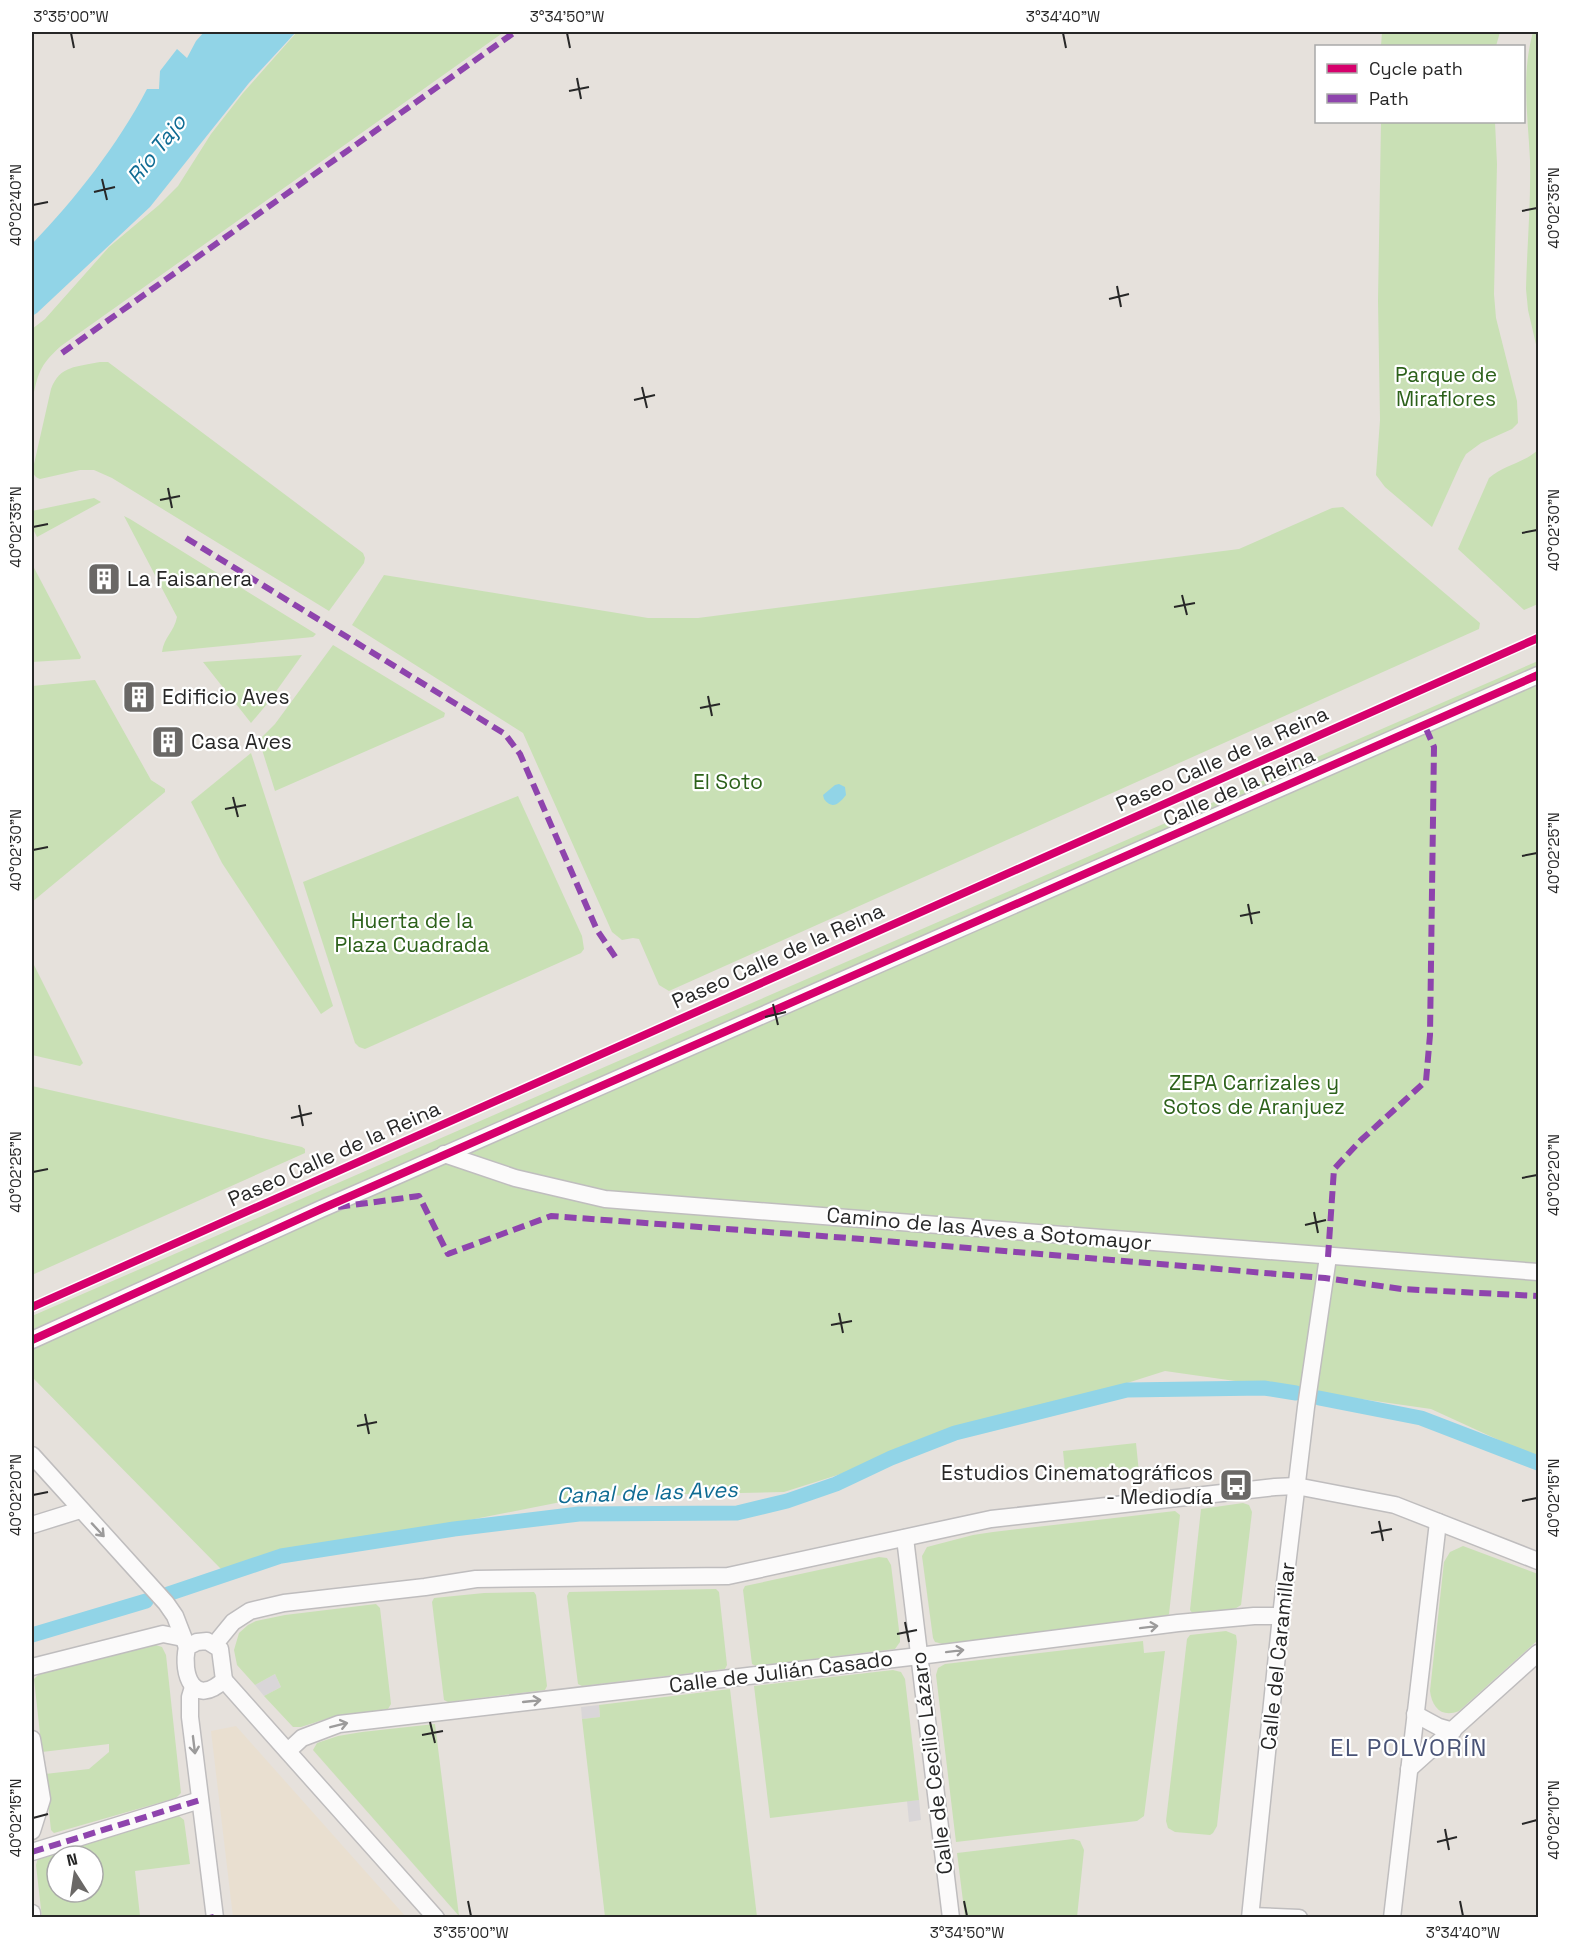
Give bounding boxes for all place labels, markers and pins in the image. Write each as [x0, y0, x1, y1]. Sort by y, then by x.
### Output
building icon: La Faisanera [86, 561, 122, 597]
place label: La Faisanera [127, 565, 252, 592]
building icon: Edificio Aves [121, 679, 157, 715]
place label: Edificio Aves [162, 683, 289, 710]
building icon: Casa Aves [150, 724, 186, 760]
place label: Casa Aves [191, 728, 292, 755]
place label: Estudios Cinematográficos - Mediodía [941, 1459, 1213, 1510]
bus stop icon: Estudios Cinematográficos - Mediodía [1218, 1467, 1254, 1503]

